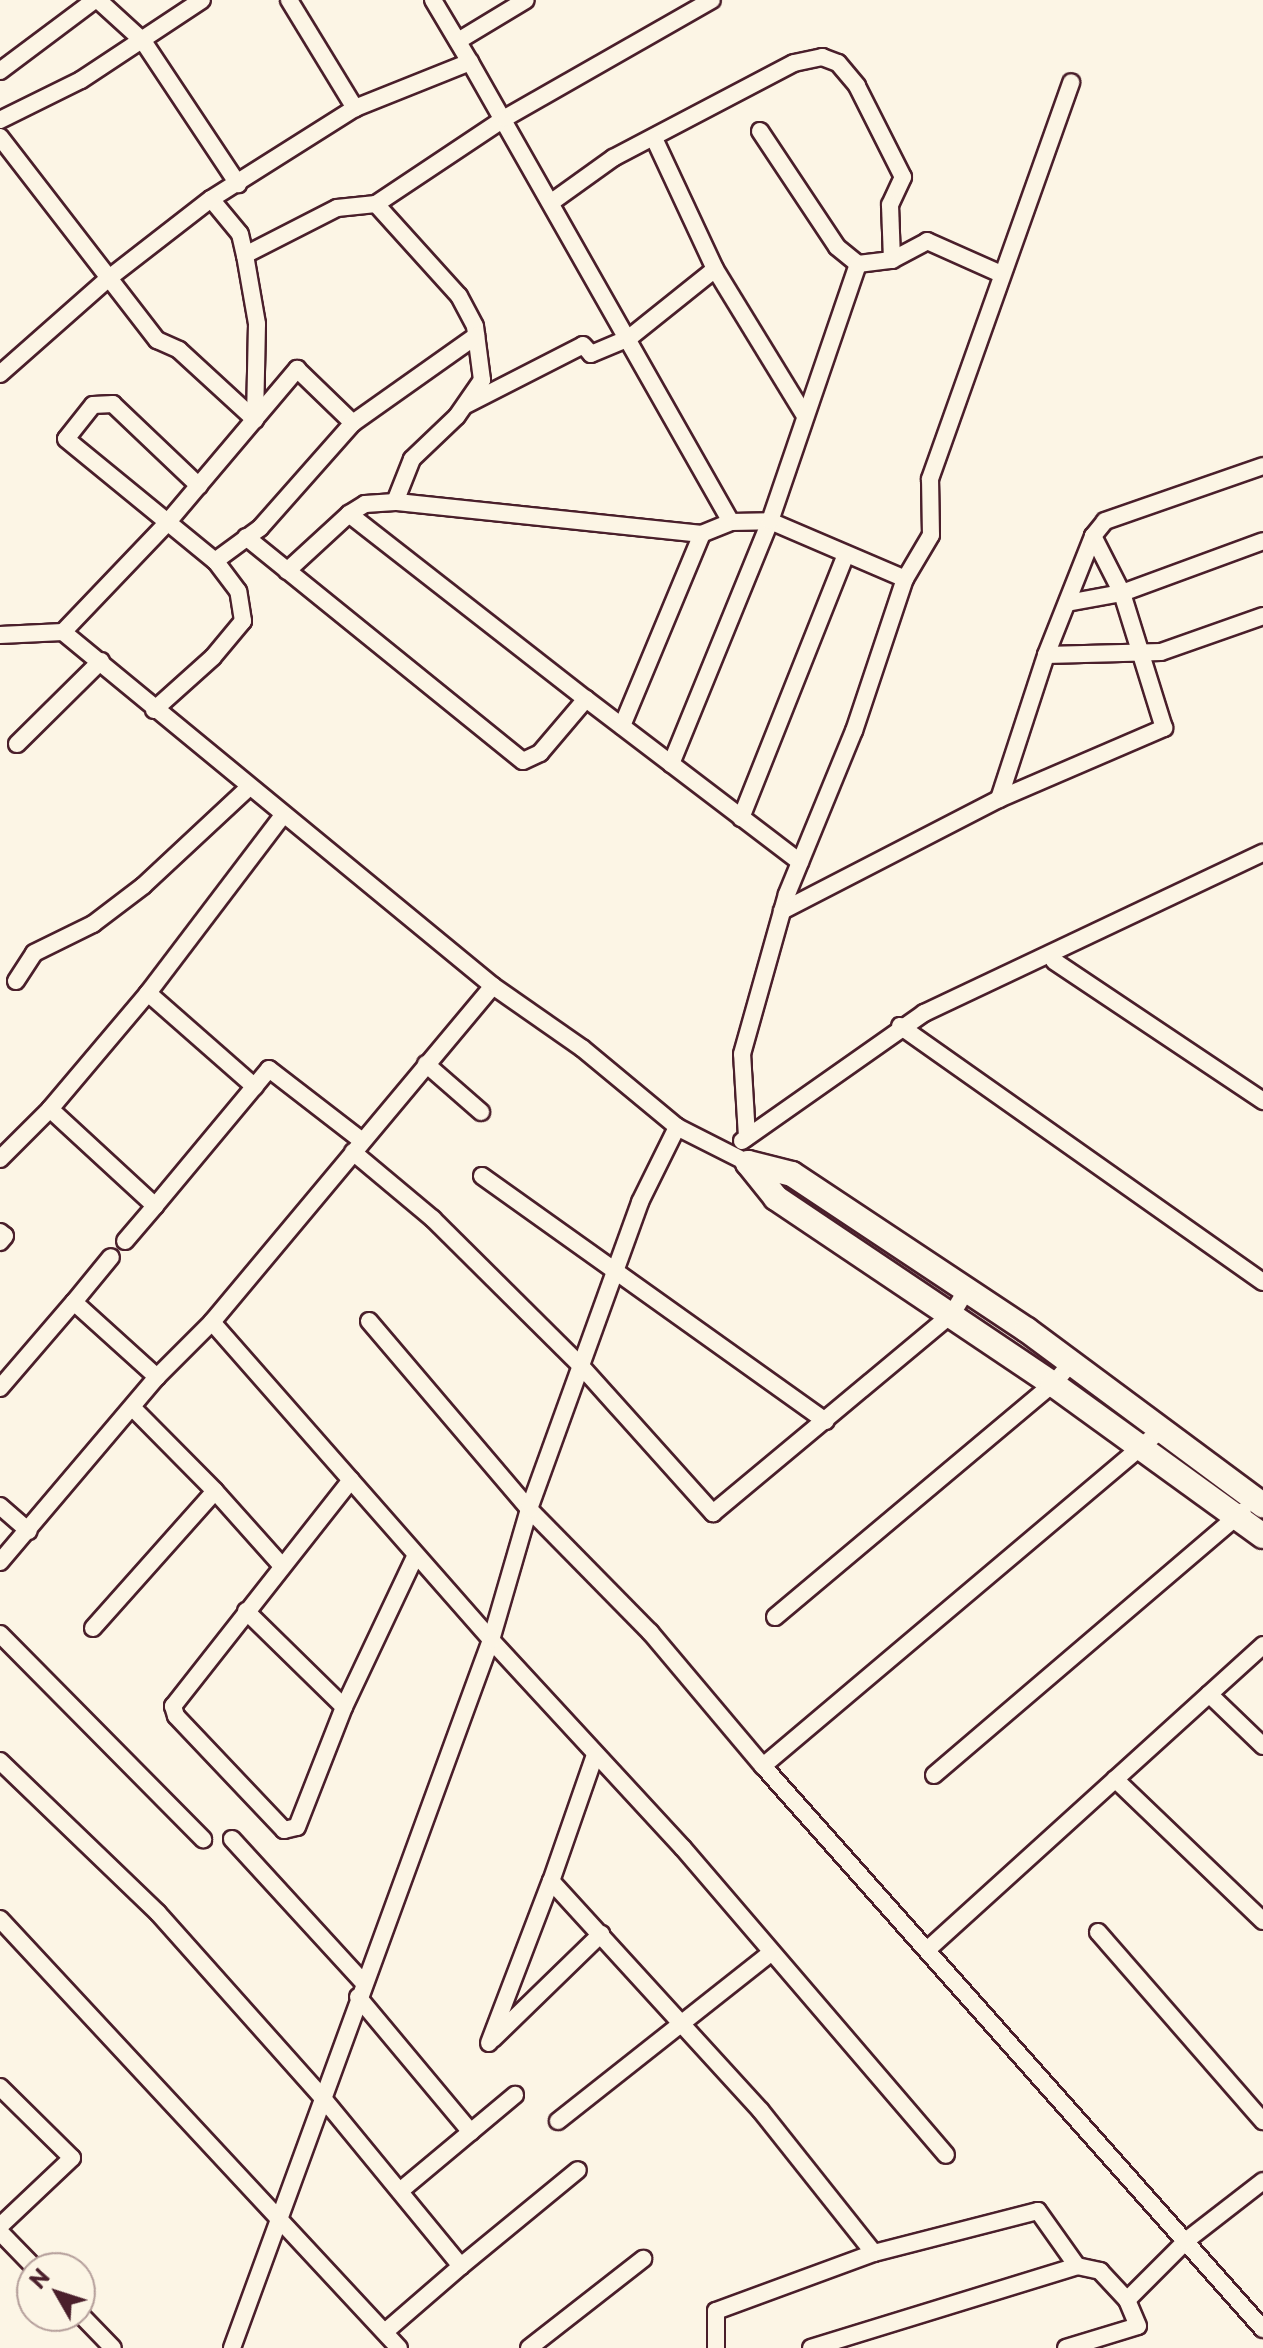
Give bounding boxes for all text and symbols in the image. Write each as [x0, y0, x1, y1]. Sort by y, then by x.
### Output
north arrow [16, 2252, 96, 2332]
text: N [20, 2261, 57, 2295]

